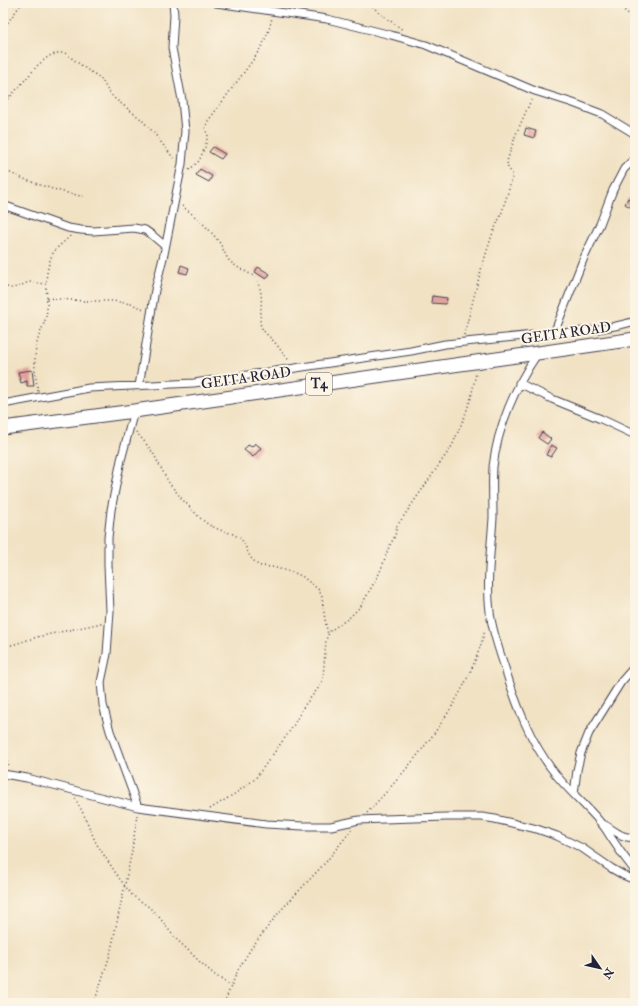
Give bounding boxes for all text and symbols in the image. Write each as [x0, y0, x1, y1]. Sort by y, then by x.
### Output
street label: GEITA ROAD [520, 318, 612, 348]
street label: GEITA ROAD [200, 363, 292, 393]
road number: T4 [306, 373, 332, 395]
north arrow [580, 948, 620, 988]
text: N [599, 965, 617, 982]

